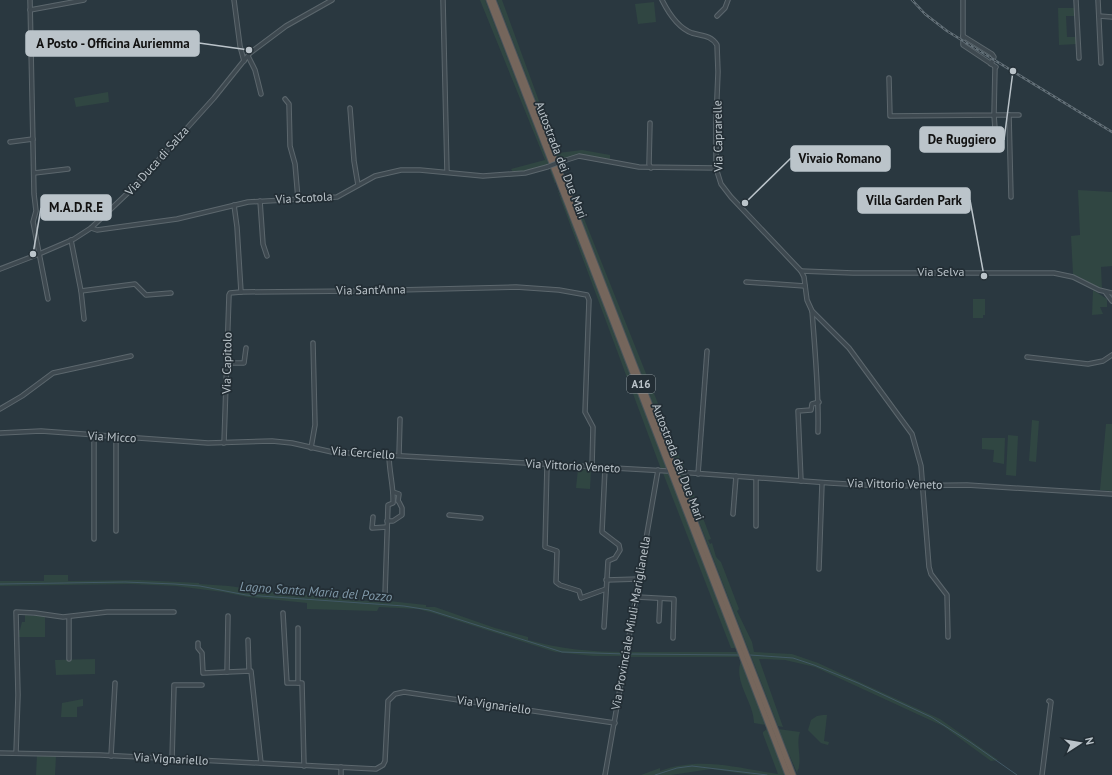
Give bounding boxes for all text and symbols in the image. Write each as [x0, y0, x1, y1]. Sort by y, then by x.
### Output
callout: A Posto - Officina Auriemma [26, 31, 199, 56]
text: A Posto - Officina Auriemma [36, 35, 190, 52]
street label: Autostrada dei Due Mari [532, 99, 591, 220]
street label: Via Caprarelle [709, 100, 726, 173]
street label: Via Duca di Salza [121, 123, 192, 199]
callout: De Ruggiero [920, 127, 1004, 152]
text: De Ruggiero [928, 131, 996, 148]
callout: Vivaio Romano [791, 146, 890, 171]
text: Vivaio Romano [798, 150, 881, 167]
callout: Villa Garden Park [858, 188, 970, 213]
street label: Via Scotola [274, 189, 333, 207]
text: Villa Garden Park [865, 192, 963, 209]
callout: M.A.D.R.E [41, 195, 111, 220]
text: M.A.D.R.E [49, 199, 103, 216]
street label: Via Selva [917, 264, 964, 279]
street label: Via Sant'Anna [335, 281, 406, 298]
street label: Via Capitolo [218, 332, 235, 395]
road number: A16 [627, 375, 655, 393]
street label: Autostrada dei Due Mari [649, 401, 708, 522]
street label: Via Micco [86, 428, 137, 445]
street label: Via Cerciello [330, 443, 395, 462]
street label: Via Vittorio Veneto [524, 455, 621, 475]
street label: Via Vittorio Veneto [846, 475, 943, 492]
street label: Via Provinciale Miuli-Mariglianella [608, 535, 653, 712]
water label: Lagno Santa Maria del Pozzo [239, 578, 393, 605]
street label: Via Vignariello [455, 692, 532, 717]
north arrow [1060, 723, 1100, 763]
text: N [1082, 736, 1097, 746]
street label: Via Vignariello [132, 749, 209, 768]

